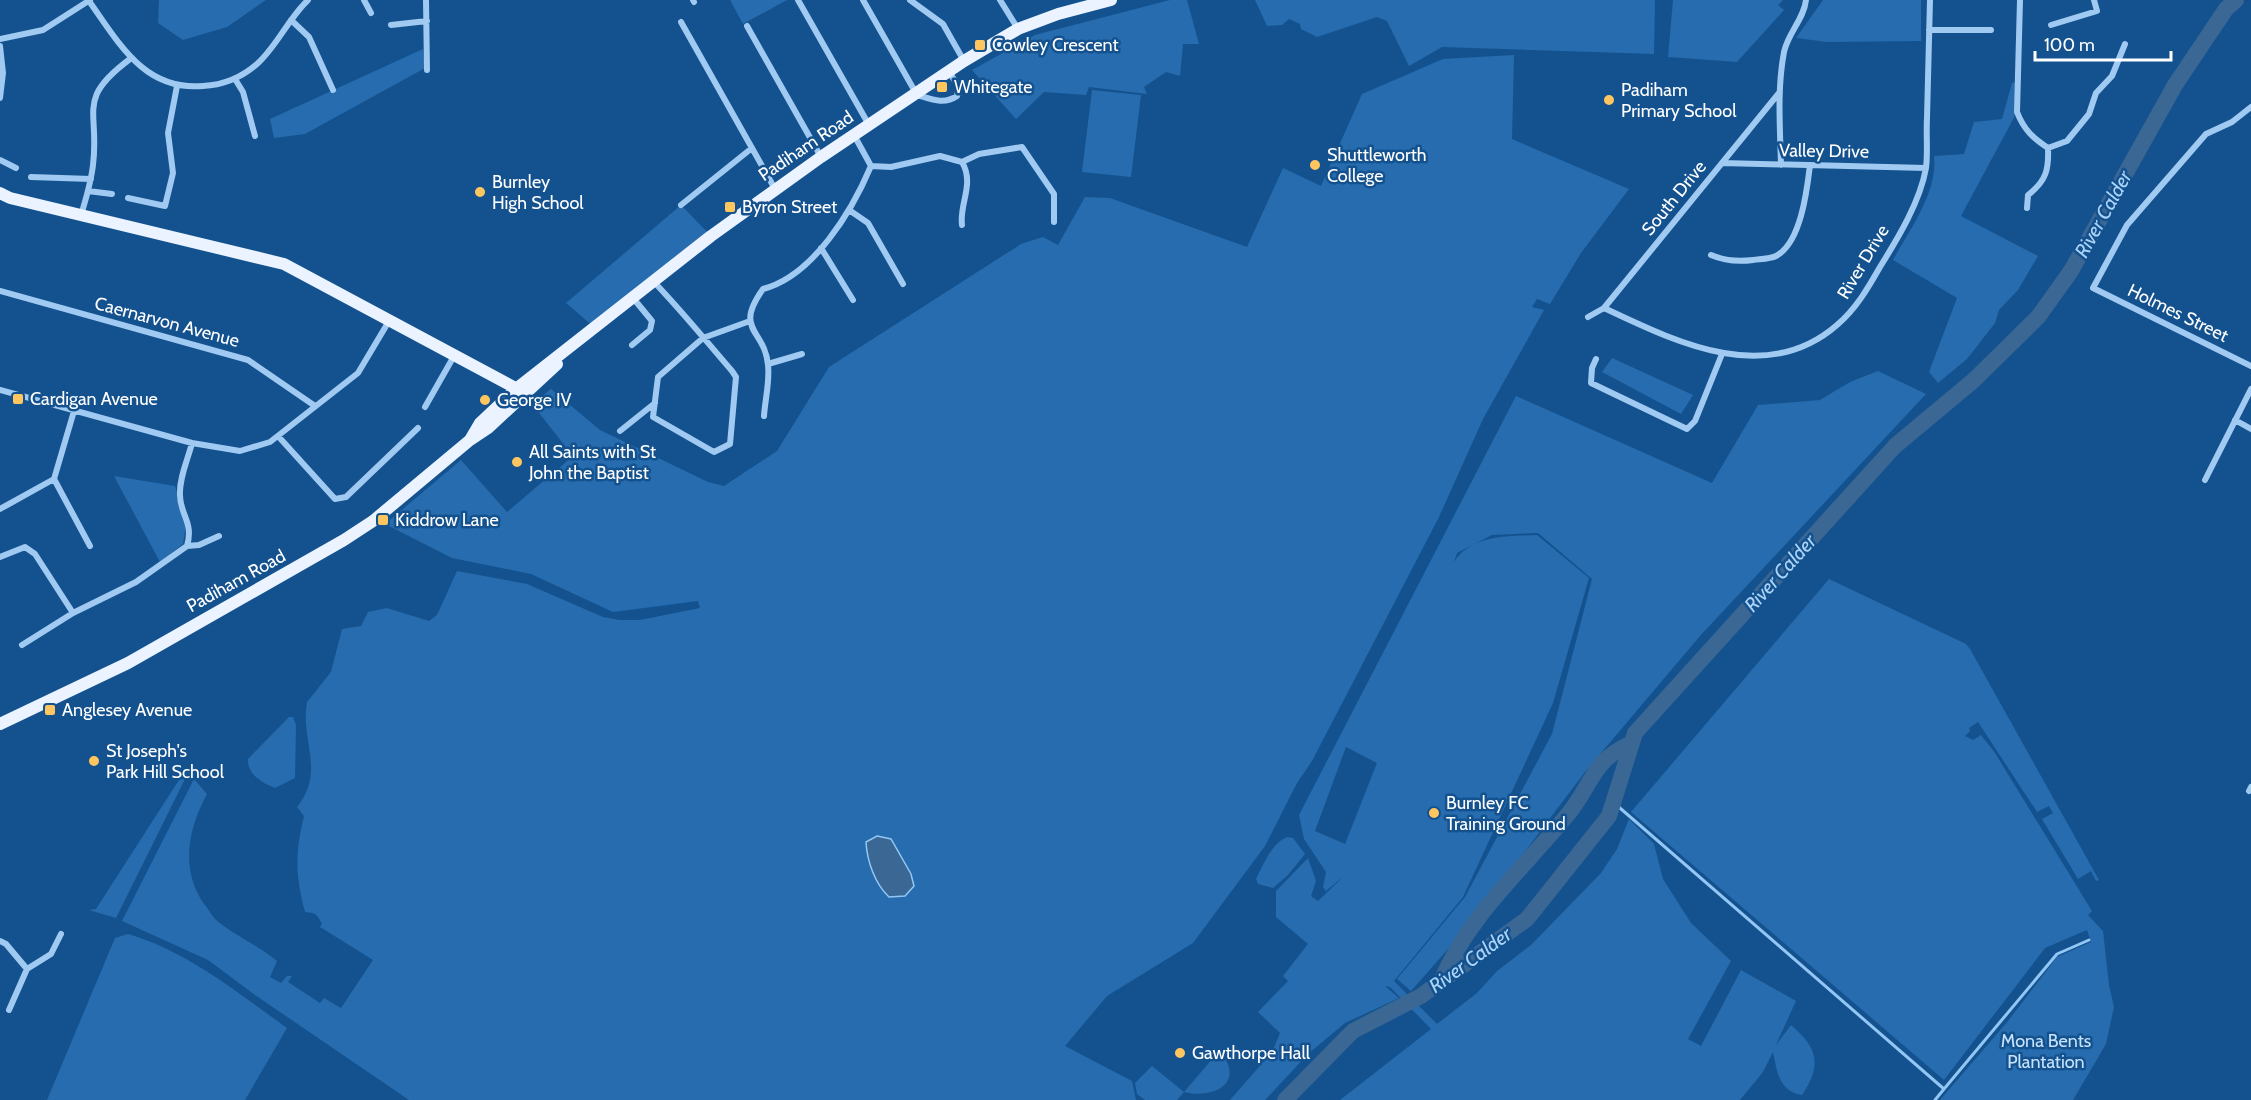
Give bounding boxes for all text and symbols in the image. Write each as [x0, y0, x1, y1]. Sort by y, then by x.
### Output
scale bar [2035, 24, 2172, 62]
place label: Cowley Crescent [992, 34, 1118, 56]
text: 100 m [2044, 34, 2095, 56]
marker: Cowley Crescent [973, 38, 987, 52]
place label: Whitegate [954, 76, 1032, 98]
place label: Padiham Primary School [1621, 79, 1737, 122]
marker: Whitegate [935, 80, 949, 94]
marker: Padiham Primary School [1602, 93, 1616, 107]
street label: Padiham Road [754, 106, 858, 186]
street label: Valley Drive [1779, 139, 1869, 163]
place label: Shuttleworth College [1327, 144, 1426, 187]
street label: South Drive [1637, 156, 1711, 240]
marker: Shuttleworth College [1308, 158, 1322, 172]
water label: River Calder [2069, 166, 2137, 262]
place label: Burnley High School [492, 171, 584, 214]
marker: Burnley High School [473, 185, 487, 199]
place label: Byron Street [742, 196, 837, 218]
marker: Byron Street [723, 200, 737, 214]
street label: River Drive [1832, 221, 1894, 303]
street label: Holmes Street [2124, 279, 2232, 347]
street label: Caernarvon Avenue [92, 292, 242, 352]
place label: Cardigan Avenue [30, 388, 158, 410]
place label: George IV [497, 389, 572, 411]
marker: Cardigan Avenue [11, 392, 25, 406]
marker: George IV [478, 393, 492, 407]
place label: All Saints with St John the Baptist [528, 441, 656, 484]
marker: All Saints with St John the Baptist [510, 455, 524, 469]
place label: Kiddrow Lane [395, 509, 499, 531]
marker: Kiddrow Lane [376, 513, 390, 527]
water label: River Calder [1739, 529, 1822, 617]
street label: Padiham Road [183, 545, 289, 617]
place label: Anglesey Avenue [62, 699, 192, 721]
marker: Anglesey Avenue [43, 703, 57, 717]
place label: St Joseph's Park Hill School [106, 740, 225, 783]
marker: St Joseph's Park Hill School [87, 754, 101, 768]
place label: Burnley FC Training Ground [1446, 792, 1566, 835]
marker: Burnley FC Training Ground [1427, 806, 1441, 820]
water label: River Calder [1424, 922, 1516, 998]
park label: Mona Bents Plantation [2001, 1030, 2091, 1073]
place label: Gawthorpe Hall [1192, 1042, 1311, 1064]
marker: Gawthorpe Hall [1173, 1046, 1187, 1060]

